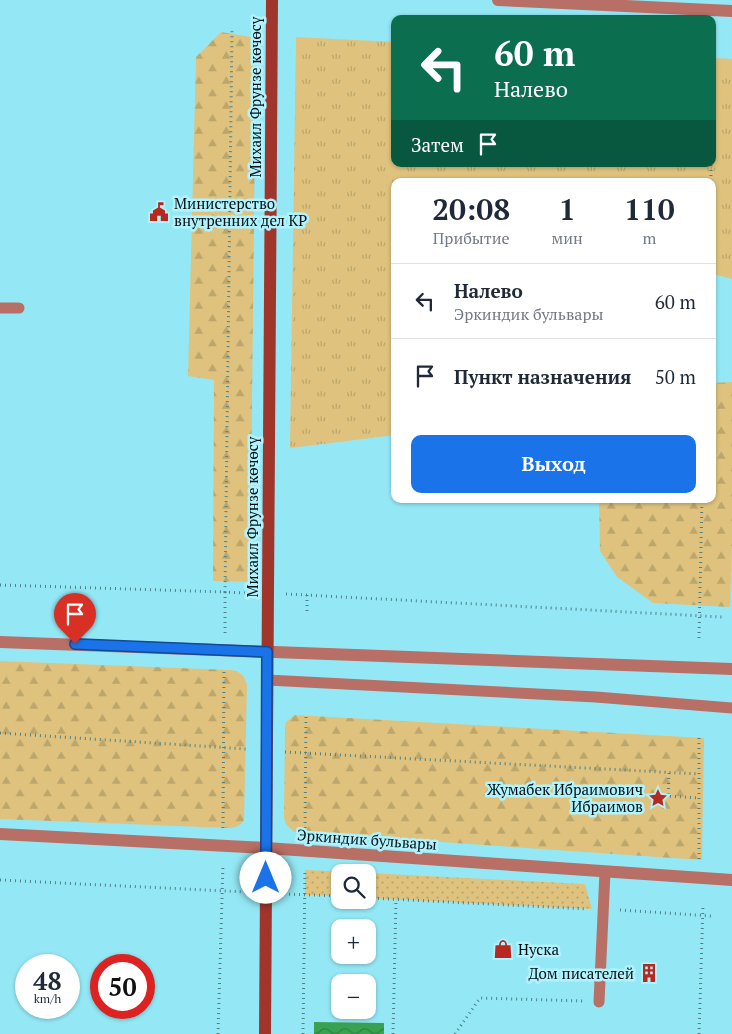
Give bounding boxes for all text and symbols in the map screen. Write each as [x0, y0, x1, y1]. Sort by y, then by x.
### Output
street label: Михаил Фрунзе көчөсү [245, 16, 265, 177]
text: 60 m [494, 30, 575, 76]
icon: left [411, 35, 476, 100]
text: Налево [494, 74, 568, 103]
icon: arrive [474, 130, 502, 158]
text: Затем [411, 132, 464, 157]
text: 20:08 [432, 189, 510, 229]
text: 1 [559, 189, 576, 229]
text: 110 [624, 189, 675, 229]
place label: Министерство внутренних дел КР [174, 193, 307, 230]
public building icon: Министерство внутренних дел КР [148, 201, 170, 223]
text: Прибытие [433, 227, 510, 249]
text: мин [551, 227, 583, 249]
text: m [642, 227, 656, 249]
text: Налево [454, 278, 523, 303]
icon: left [411, 287, 439, 315]
text: 60 m [655, 289, 696, 314]
text: Эркиндик бульвары [454, 303, 603, 325]
icon: arrive [411, 362, 439, 390]
text: Пункт назначения [454, 364, 631, 389]
text: 50 m [655, 364, 696, 389]
button: Выход [411, 435, 696, 493]
street label: Михаил Фрунзе көчөсү [242, 436, 262, 597]
pin [54, 593, 96, 644]
icon: arrive [61, 600, 89, 628]
place label: Жумабек Ибраимович Ибраимов [487, 779, 643, 816]
place icon: Жумабек Ибраимович Ибраимов [647, 787, 669, 809]
street label: Эркиндик бульвары [296, 824, 438, 854]
position arrow [239, 851, 291, 903]
map controls [331, 864, 376, 1019]
button: search [331, 864, 376, 909]
button: + [331, 919, 376, 964]
shop icon: Нуска [492, 938, 514, 960]
place label: Нуска [518, 939, 559, 959]
speed limit sign: 50 [90, 954, 155, 1019]
building icon: Дом писателей [638, 962, 660, 984]
place label: Дом писателей [529, 963, 634, 983]
text: 48 [33, 964, 62, 997]
button: − [331, 974, 376, 1019]
text: km/h [34, 991, 61, 1006]

